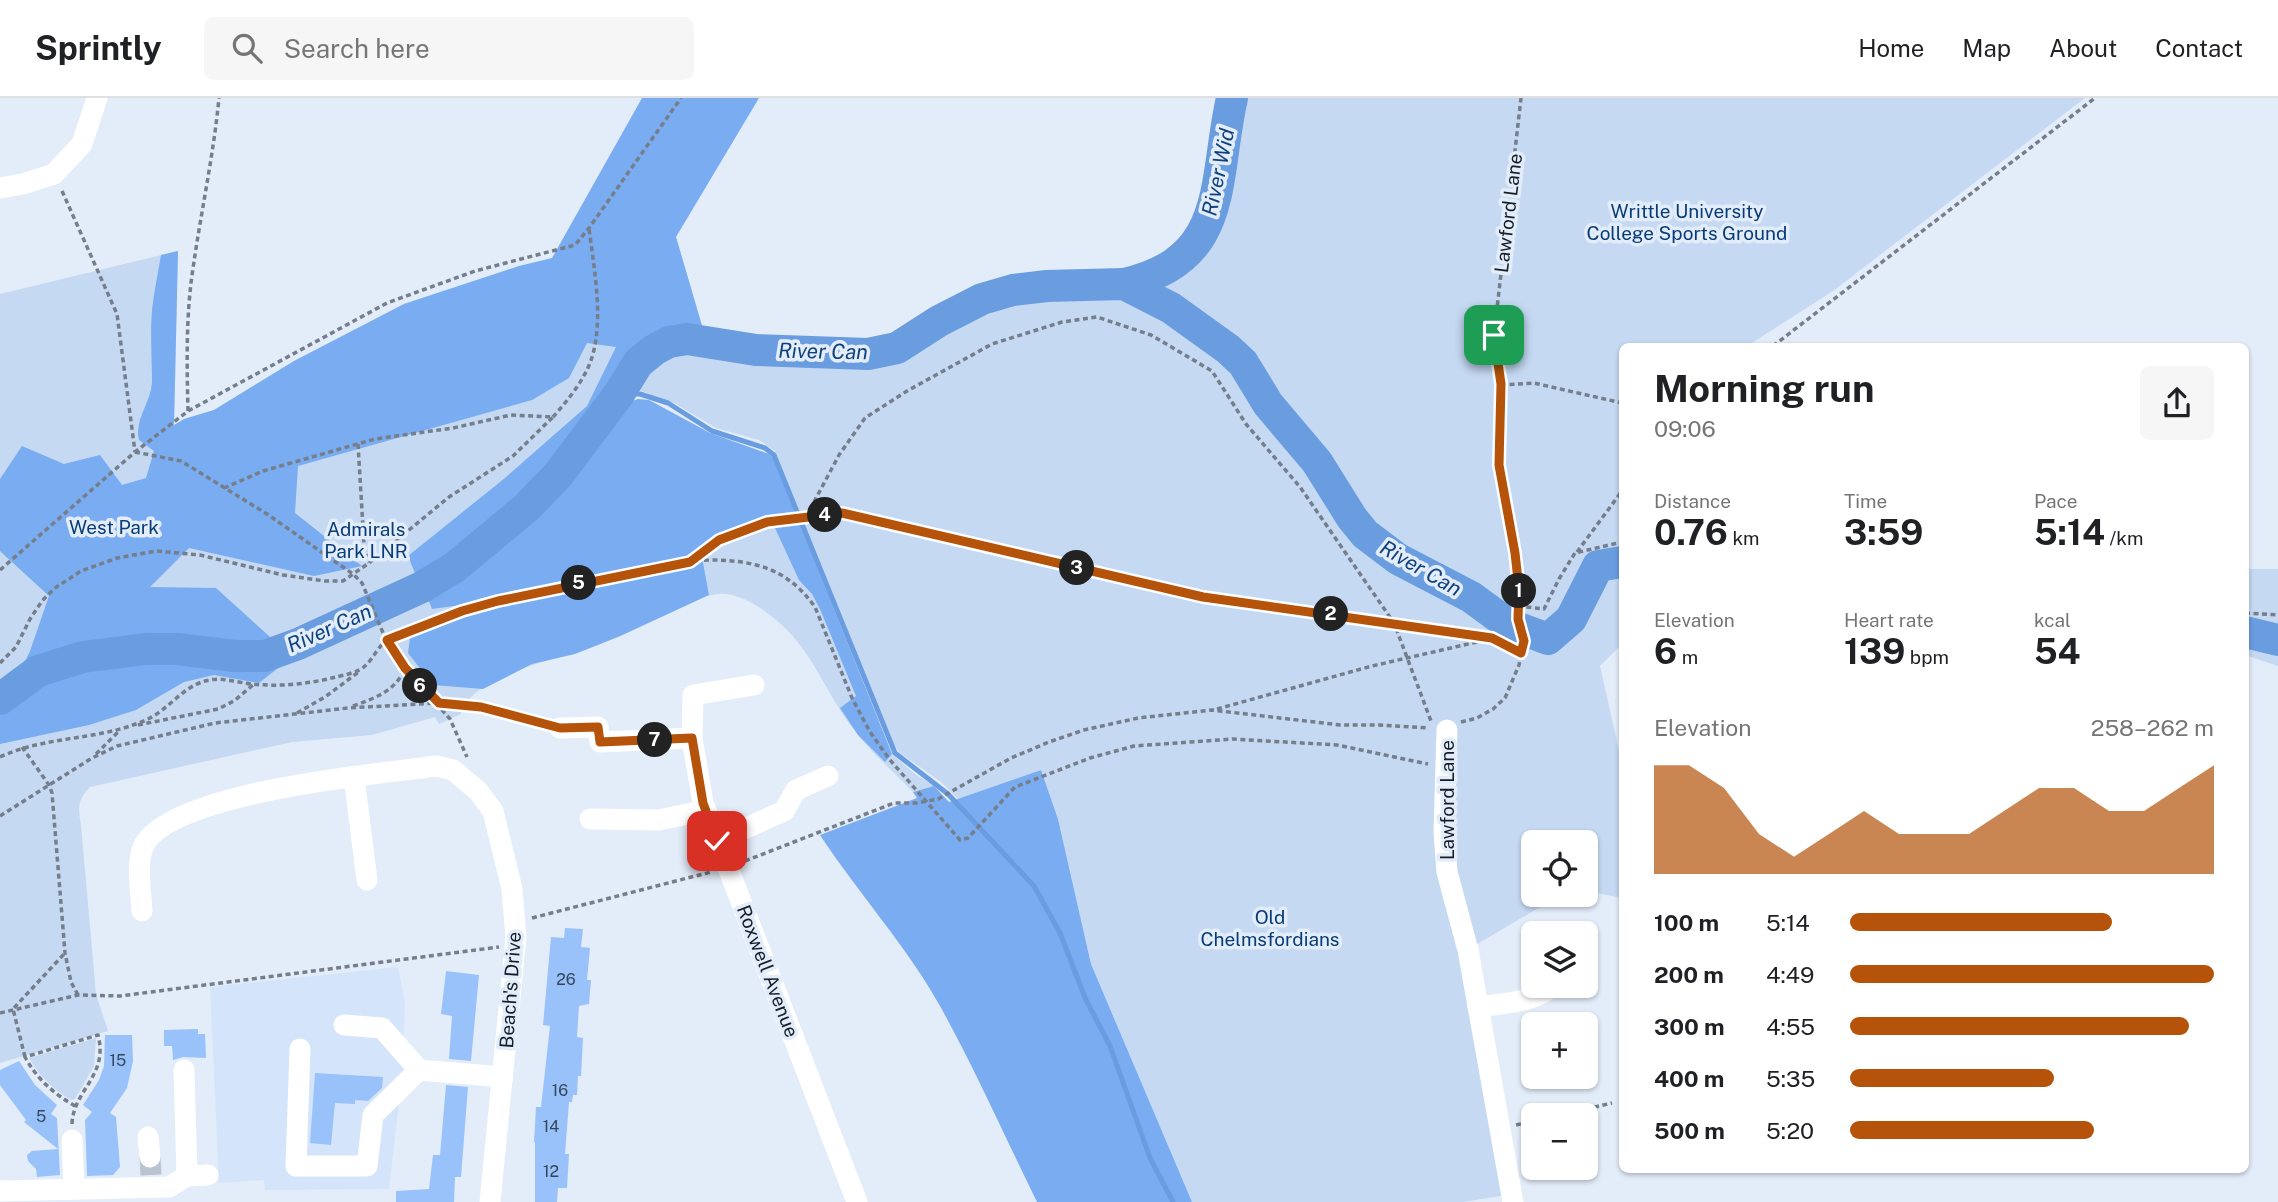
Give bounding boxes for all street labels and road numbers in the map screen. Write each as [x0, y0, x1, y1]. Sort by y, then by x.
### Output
street label: Lawford Lane [1490, 152, 1526, 274]
street label: Lawford Lane [1436, 740, 1458, 860]
street label: Roxwell Avenue [733, 902, 803, 1040]
street label: Beach's Drive [495, 931, 525, 1049]

